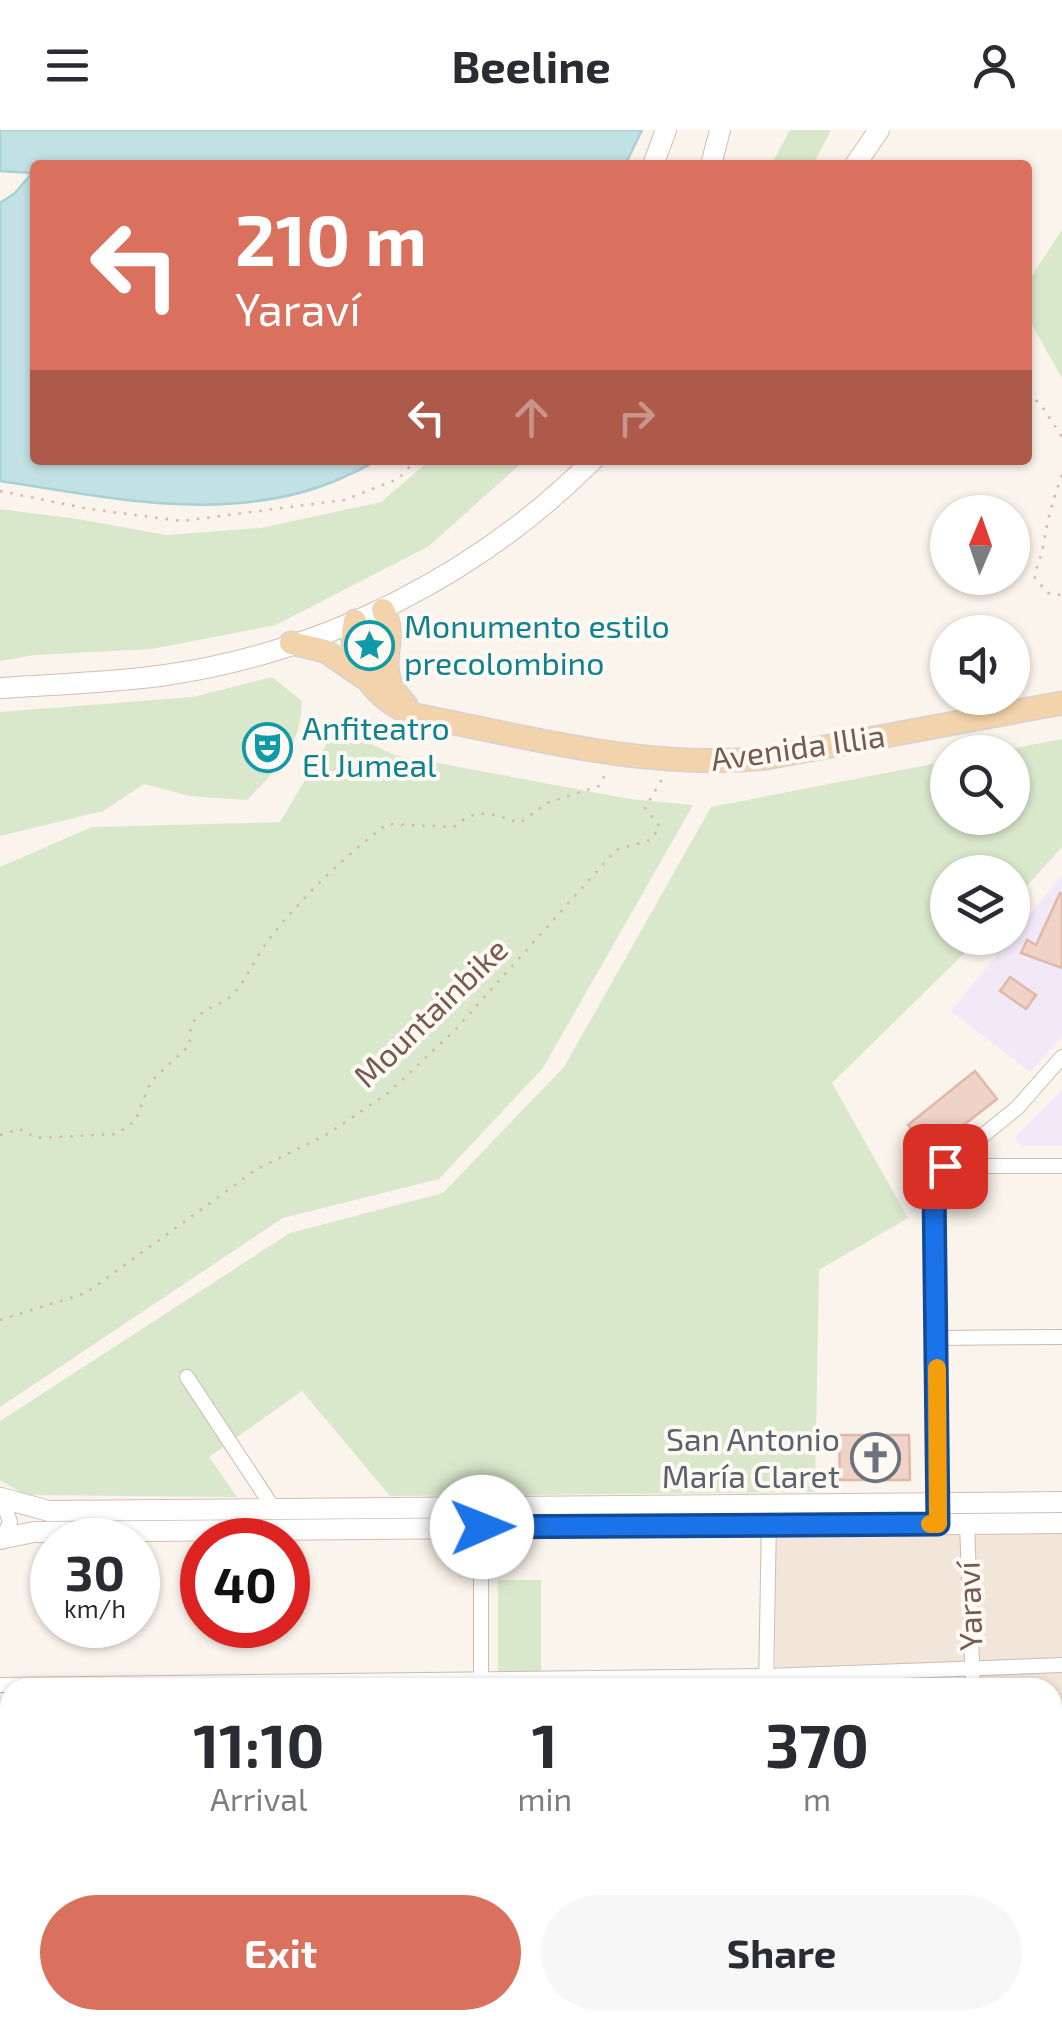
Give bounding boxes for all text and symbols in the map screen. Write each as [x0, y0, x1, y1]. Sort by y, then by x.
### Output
icon: menu [40, 38, 95, 93]
text: Beeline [451, 38, 611, 92]
icon: person [967, 38, 1022, 93]
text: 210 m [235, 196, 427, 280]
icon: left [70, 200, 200, 330]
text: Yaraví [235, 281, 361, 335]
icon: left [399, 390, 454, 445]
icon: ahead [504, 390, 559, 445]
icon: right [609, 390, 664, 445]
north arrow [930, 495, 1030, 595]
map controls [930, 495, 1030, 955]
place label: Monumento estilo precolombino [404, 606, 670, 681]
button: sound [930, 615, 1030, 715]
place icon: Monumento estilo precolombino [343, 619, 395, 671]
place label: Anfiteatro El Jumeal [302, 708, 450, 783]
street label: Avenida Illia [708, 715, 887, 777]
theatre icon: Anfiteatro El Jumeal [241, 721, 293, 773]
button: search [930, 735, 1030, 835]
button: layers [930, 855, 1030, 955]
street label: Mountainbike [345, 929, 514, 1094]
pin [903, 1124, 988, 1209]
icon: arrive [918, 1139, 973, 1194]
place label: San Antonio María Claret [662, 1419, 840, 1494]
church icon: San Antonio María Claret [849, 1432, 901, 1484]
position arrow [430, 1475, 534, 1579]
speed limit sign: 40 [180, 1518, 310, 1648]
text: 30 [65, 1541, 125, 1601]
street label: Yaraví [947, 1560, 989, 1651]
text: km/h [64, 1593, 126, 1623]
text: 11:10 [193, 1708, 324, 1780]
text: 1 [532, 1708, 558, 1780]
text: 370 [765, 1708, 869, 1780]
text: Arrival [210, 1779, 307, 1817]
text: min [517, 1779, 572, 1817]
text: m [803, 1779, 831, 1817]
button: Exit [40, 1895, 521, 2010]
button: Share [541, 1895, 1022, 2010]

